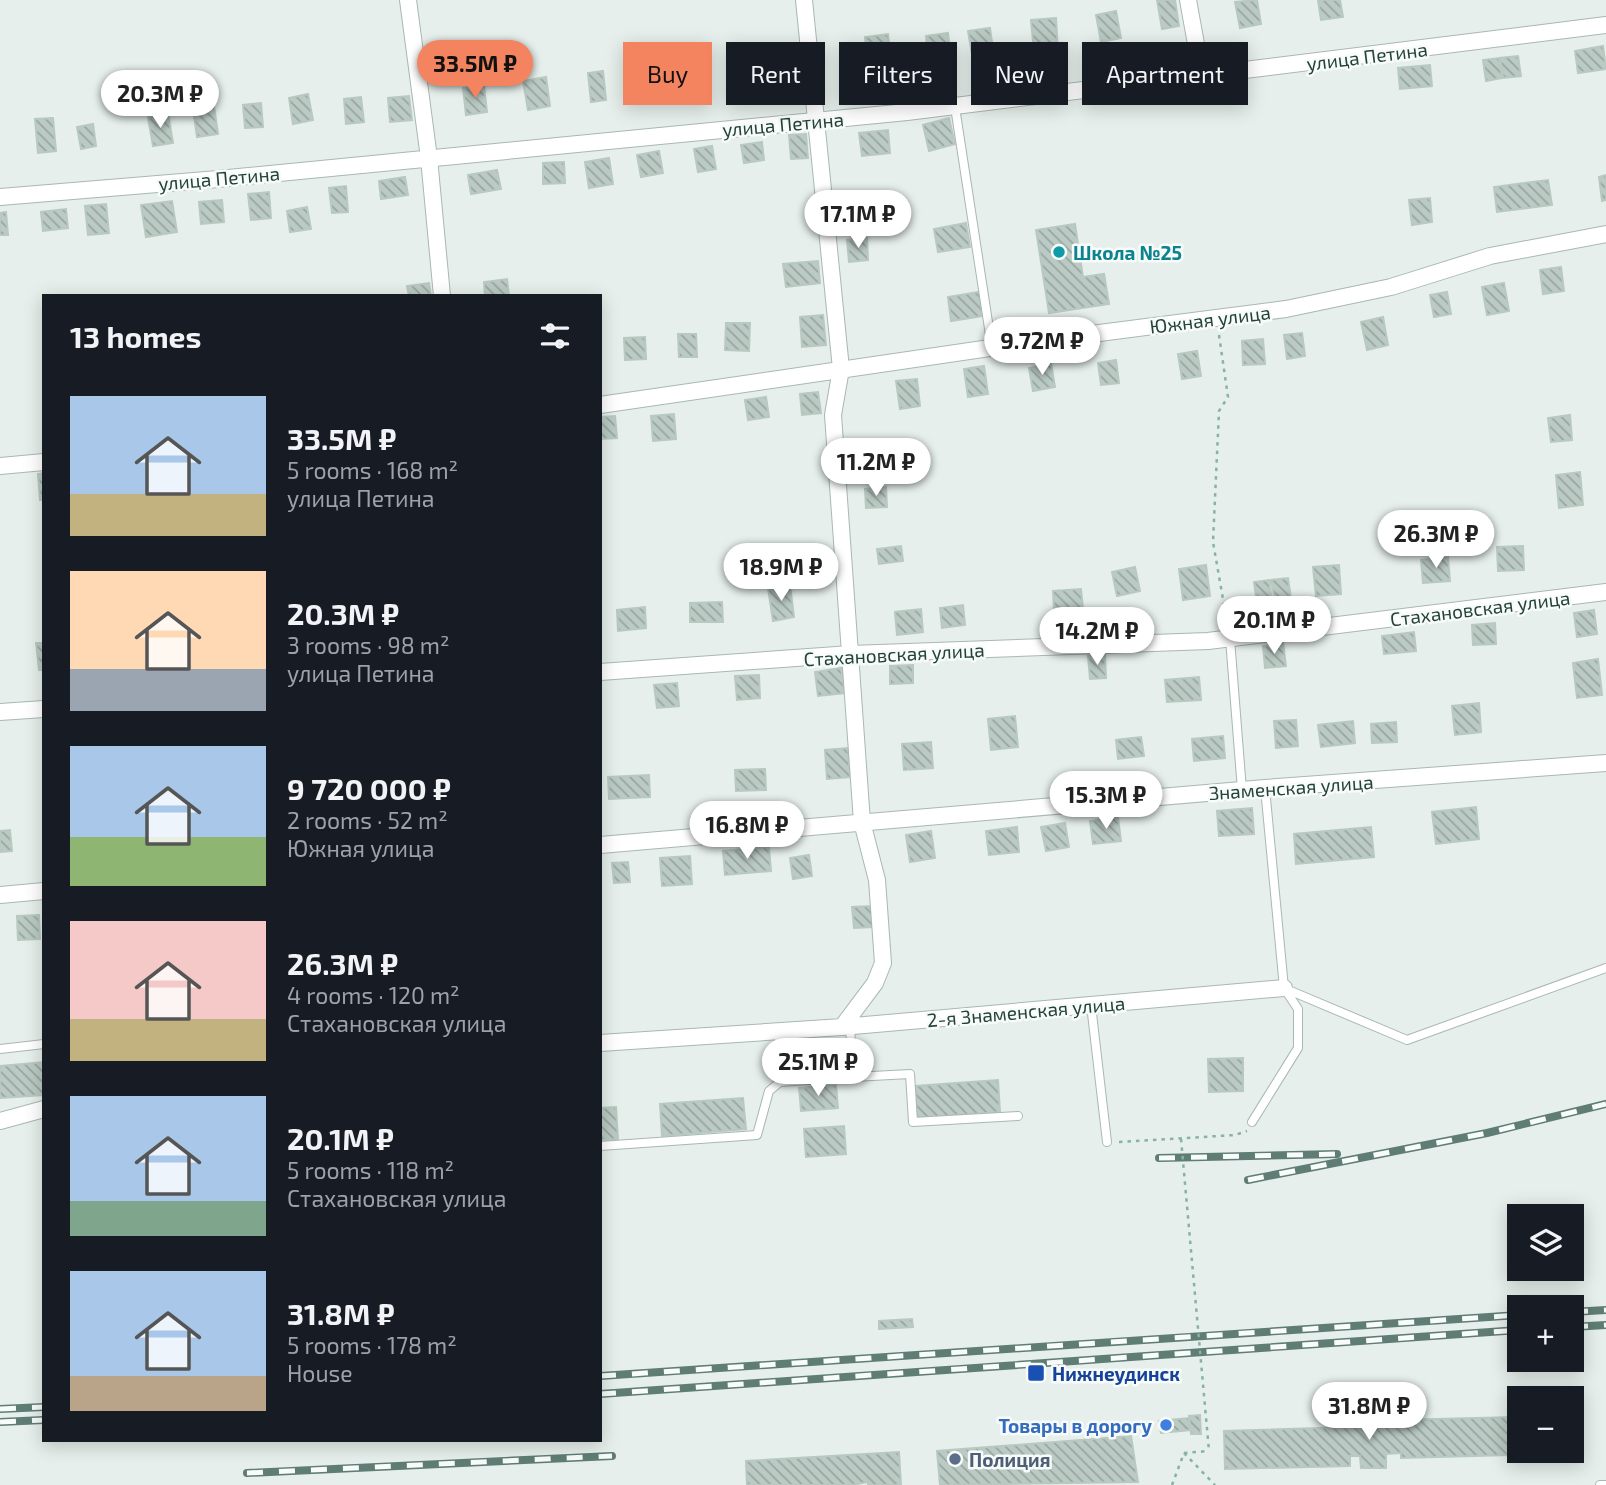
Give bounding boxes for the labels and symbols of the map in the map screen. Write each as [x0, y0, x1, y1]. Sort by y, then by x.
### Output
street label: улица Петина [1305, 37, 1429, 76]
pin: 33.5M ₽ [410, 41, 540, 100]
pin: 20.3M ₽ [95, 71, 225, 130]
street label: улица Петина [721, 107, 845, 142]
street label: улица Петина [157, 161, 281, 196]
pin: 17.1M ₽ [793, 190, 923, 250]
place label: Школа №25 [1073, 241, 1182, 264]
marker: Школа №25 [1051, 244, 1067, 260]
street label: Южная улица [1148, 300, 1272, 339]
pin: 9.72M ₽ [977, 318, 1107, 377]
pin: 11.2M ₽ [811, 438, 941, 498]
pin: 26.3M ₽ [1371, 510, 1501, 570]
pin: 18.9M ₽ [716, 544, 846, 603]
street label: Стахановская улица [1389, 586, 1571, 631]
pin: 20.1M ₽ [1209, 596, 1339, 656]
pin: 14.2M ₽ [1032, 608, 1162, 667]
street label: Стахановская улица [803, 638, 985, 671]
street label: Знаменская улица [1208, 770, 1374, 805]
pin: 15.3M ₽ [1041, 772, 1171, 831]
pin: 16.8M ₽ [682, 802, 812, 861]
street label: 2-я Знаменская улица [926, 991, 1126, 1032]
pin: 25.1M ₽ [753, 1038, 883, 1098]
place label: Нижнеудинск [1052, 1362, 1180, 1385]
marker: Нижнеудинск [1026, 1363, 1046, 1383]
pin: 31.8M ₽ [1304, 1382, 1434, 1442]
place label: Товары в дорогу [998, 1414, 1152, 1437]
marker: Товары в дорогу [1158, 1417, 1174, 1433]
place label: Полиция [969, 1448, 1050, 1471]
marker: Полиция [947, 1451, 963, 1467]

